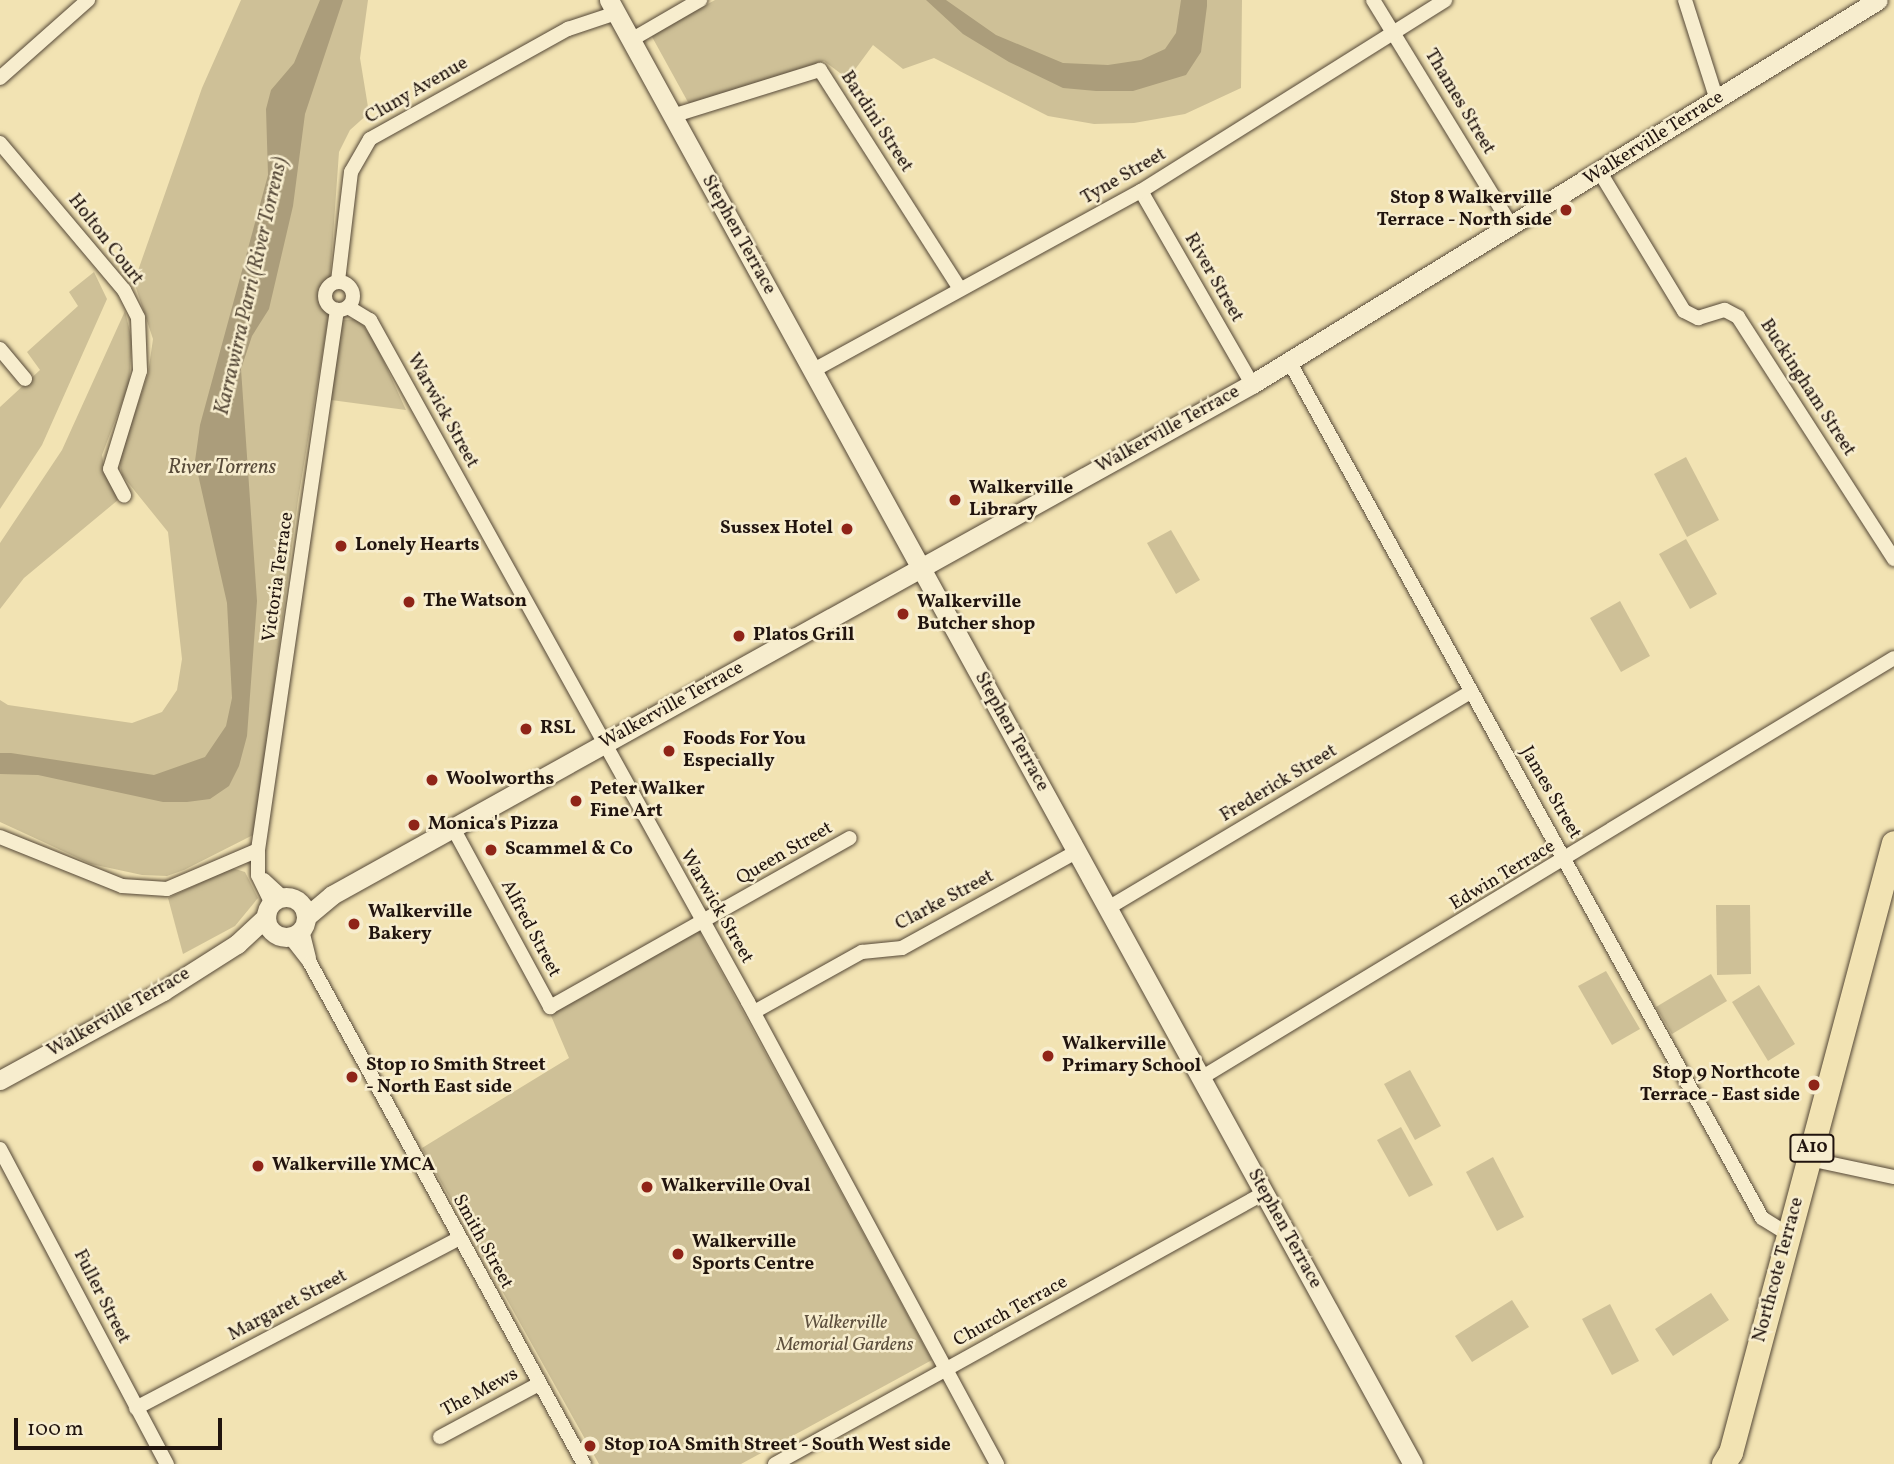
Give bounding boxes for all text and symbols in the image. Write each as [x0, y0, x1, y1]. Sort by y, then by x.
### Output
street label: Thames Street [1419, 45, 1499, 159]
street label: Cluny Avenue [361, 52, 473, 130]
street label: Bardini Street [835, 67, 917, 177]
street label: Walkerville Terrace [1579, 87, 1729, 191]
street label: Tyne Street [1077, 144, 1171, 210]
water label: Karrawirra Parri (River Torrens) [210, 154, 294, 418]
street label: Stephen Terrace [696, 171, 780, 299]
place label: Stop 8 Walkerville Terrace - North side [1376, 188, 1552, 232]
street label: Holton Court [62, 190, 148, 290]
marker: Stop 8 Walkerville Terrace - North side [1558, 202, 1574, 218]
street label: River Street [1178, 229, 1248, 327]
street label: Buckingham Street [1754, 315, 1860, 461]
street label: Warwick Street [401, 350, 483, 472]
street label: Walkerville Terrace [1092, 381, 1244, 479]
water label: River Torrens [168, 455, 276, 481]
place label: Walkerville Library [969, 478, 1073, 522]
marker: Walkerville Library [947, 492, 963, 508]
street label: Victoria Terrace [259, 510, 299, 644]
place label: Sussex Hotel [720, 518, 833, 540]
marker: Sussex Hotel [839, 521, 855, 537]
place label: Lonely Hearts [355, 535, 480, 557]
marker: Lonely Hearts [333, 538, 349, 554]
place label: The Watson [423, 591, 527, 613]
place label: Walkerville Butcher shop [917, 592, 1035, 636]
marker: The Watson [401, 594, 417, 610]
marker: Walkerville Butcher shop [895, 606, 911, 622]
place label: Platos Grill [753, 625, 854, 647]
marker: Platos Grill [731, 628, 747, 644]
street label: Walkerville Terrace [596, 657, 748, 755]
street label: Stephen Terrace [969, 668, 1053, 796]
place label: RSL [540, 718, 575, 740]
marker: RSL [518, 721, 534, 737]
place label: Foods For You Especially [683, 729, 806, 773]
street label: Frederick Street [1216, 740, 1342, 828]
marker: Foods For You Especially [661, 743, 677, 759]
street label: James Street [1514, 743, 1586, 843]
place label: Woolworths [446, 769, 554, 791]
marker: Woolworths [424, 772, 440, 788]
place label: Peter Walker Fine Art [590, 779, 705, 823]
marker: Peter Walker Fine Art [568, 793, 584, 809]
place label: Monica's Pizza [428, 814, 559, 836]
marker: Monica's Pizza [406, 817, 422, 833]
street label: Queen Street [733, 817, 837, 891]
street label: Edwin Terrace [1446, 835, 1560, 917]
place label: Scammel & Co [505, 839, 633, 861]
marker: Scammel & Co [483, 842, 499, 858]
street label: Warwick Street [674, 846, 758, 968]
street label: Clarke Street [892, 866, 998, 936]
street label: Alfred Street [495, 876, 565, 982]
place label: Walkerville Bakery [368, 902, 472, 946]
marker: Walkerville Bakery [346, 916, 362, 932]
street label: Walkerville Terrace [43, 963, 195, 1063]
place label: Walkerville Primary School [1062, 1034, 1202, 1078]
marker: Walkerville Primary School [1040, 1048, 1056, 1064]
place label: Stop 10 Smith Street - North East side [366, 1055, 546, 1099]
place label: Stop 9 Northcote Terrace - East side [1639, 1063, 1800, 1107]
marker: Stop 10 Smith Street - North East side [344, 1069, 360, 1085]
marker: Stop 9 Northcote Terrace - East side [1806, 1077, 1822, 1093]
road number: A10 [1789, 1134, 1835, 1162]
place label: Walkerville YMCA [272, 1155, 435, 1177]
marker: Walkerville YMCA [250, 1158, 266, 1174]
street label: Stephen Terrace [1242, 1165, 1326, 1293]
place label: Walkerville Oval [661, 1176, 810, 1198]
marker: Walkerville Oval [639, 1179, 655, 1195]
street label: Smith Street [447, 1191, 517, 1293]
street label: Northcote Terrace [1749, 1195, 1809, 1345]
place label: Walkerville Sports Centre [692, 1232, 814, 1276]
street label: Fuller Street [68, 1246, 134, 1348]
marker: Walkerville Sports Centre [670, 1246, 686, 1262]
street label: Margaret Street [225, 1265, 351, 1347]
street label: Church Terrace [950, 1271, 1072, 1353]
park label: Walkerville Memorial Gardens [776, 1313, 914, 1357]
street label: The Mews [438, 1363, 522, 1423]
scale bar [18, 1404, 226, 1448]
text: 100 m [27, 1415, 84, 1444]
place label: Stop 10A Smith Street - South West side [604, 1435, 952, 1457]
marker: Stop 10A Smith Street - South West side [582, 1438, 598, 1454]

